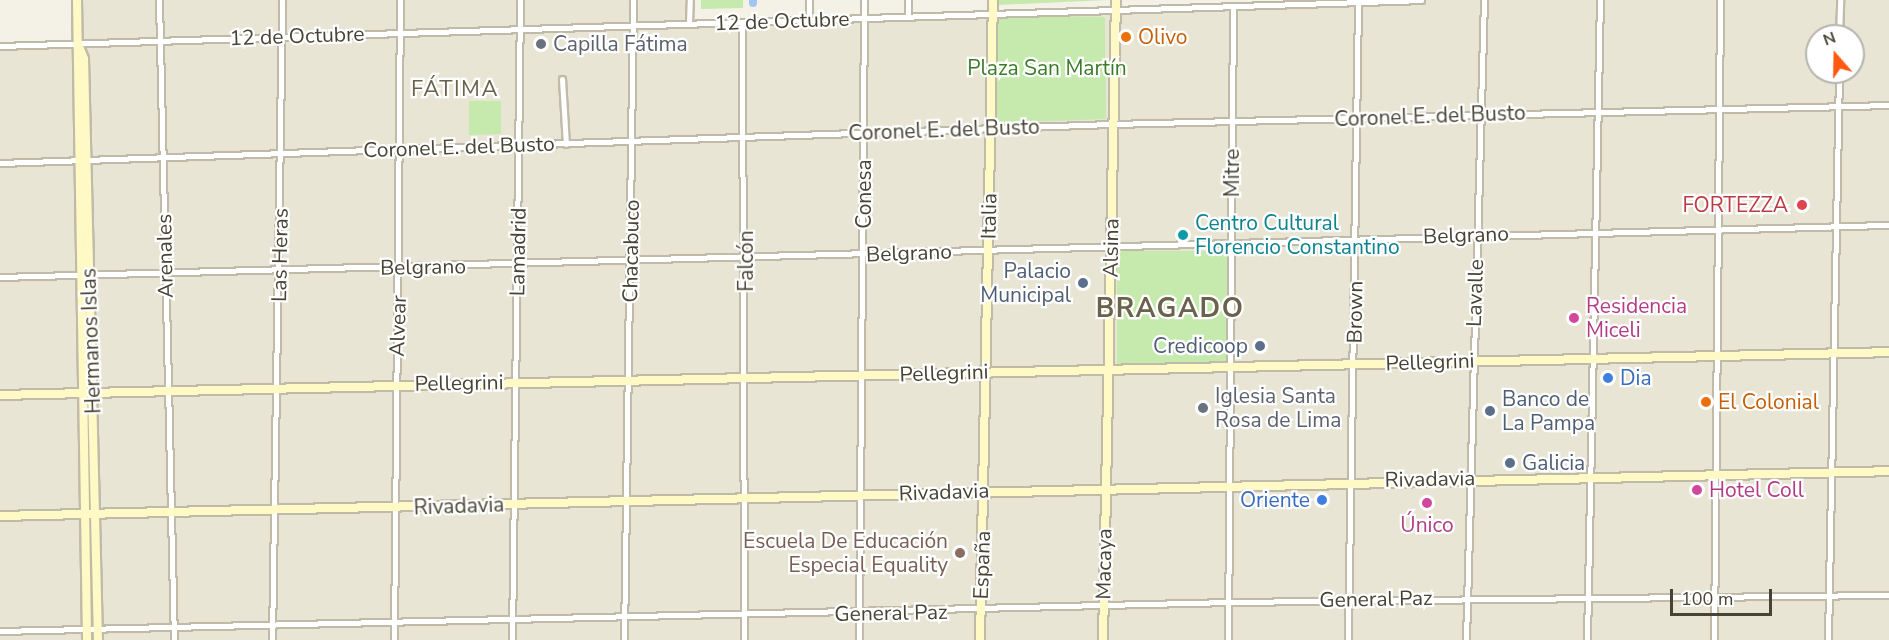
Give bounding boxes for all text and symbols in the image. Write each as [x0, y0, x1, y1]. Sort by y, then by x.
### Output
street label: 12 de Octubre [714, 6, 850, 36]
street label: 12 de Octubre [229, 21, 365, 51]
place label: Olivo [1138, 24, 1188, 50]
north arrow [1805, 24, 1865, 84]
text: N [1820, 27, 1839, 51]
marker: Olivo [1119, 30, 1133, 44]
place label: Capilla Fátima [553, 31, 688, 57]
marker: Capilla Fátima [534, 37, 548, 51]
park label: Plaza San Martín [967, 55, 1127, 81]
district label: FÁTIMA [411, 77, 499, 103]
street label: Coronel E. del Busto [1334, 100, 1526, 132]
street label: Coronel E. del Busto [848, 114, 1040, 146]
street label: Coronel E. del Busto [363, 131, 555, 163]
street label: Mitre [1219, 149, 1245, 197]
street label: Conesa [851, 159, 877, 229]
place label: FORTEZZA [1682, 192, 1788, 218]
street label: Italia [976, 193, 1002, 239]
marker: FORTEZZA [1793, 196, 1811, 214]
street label: Chacabuco [618, 199, 644, 303]
street label: Las Heras [267, 208, 293, 302]
street label: Lamadrid [505, 208, 531, 296]
place label: Centro Cultural Florencio Constantino [1195, 210, 1400, 260]
street label: Arenales [152, 214, 178, 298]
street label: Alsina [1098, 218, 1124, 278]
street label: Belgrano [1423, 221, 1509, 249]
marker: Centro Cultural Florencio Constantino [1176, 228, 1190, 242]
street label: Falcón [733, 230, 759, 292]
street label: Belgrano [866, 239, 952, 267]
street label: Belgrano [380, 254, 466, 280]
place label: Palacio Municipal [980, 258, 1071, 308]
street label: Lavalle [1461, 259, 1489, 327]
street label: Hermanos Islas [76, 268, 106, 414]
marker: Palacio Municipal [1076, 276, 1090, 290]
street label: Brown [1342, 280, 1368, 344]
district label: BRAGADO [1096, 293, 1244, 325]
place label: Residencia Miceli [1586, 293, 1687, 343]
street label: Alvear [384, 295, 412, 357]
marker: Residencia Miceli [1567, 311, 1581, 325]
place label: Credicoop [1153, 333, 1248, 359]
marker: Credicoop [1253, 339, 1267, 353]
street label: Pellegrini [1385, 348, 1475, 376]
street label: Pellegrini [899, 359, 989, 387]
place label: Dia [1620, 365, 1652, 391]
street label: Pellegrini [414, 370, 504, 396]
marker: Dia [1601, 371, 1615, 385]
place label: Iglesia Santa Rosa de Lima [1215, 383, 1341, 433]
place label: Banco de La Pampa [1502, 386, 1595, 436]
place label: El Colonial [1718, 389, 1819, 415]
marker: El Colonial [1699, 395, 1713, 409]
marker: Iglesia Santa Rosa de Lima [1196, 401, 1210, 415]
marker: Banco de La Pampa [1483, 404, 1497, 418]
place label: Galicia [1522, 450, 1585, 476]
marker: Galicia [1503, 456, 1517, 470]
street label: Rivadavia [1384, 466, 1476, 492]
place label: Hotel Coll [1709, 477, 1804, 503]
street label: Rivadavia [898, 478, 990, 506]
marker: Hotel Coll [1690, 483, 1704, 497]
place label: Oriente [1240, 487, 1310, 513]
street label: Rivadavia [413, 492, 505, 520]
marker: Oriente [1315, 493, 1329, 507]
marker: Único [1420, 496, 1434, 510]
place label: Único [1400, 512, 1454, 538]
place label: Escuela De Educación Especial Equality [743, 528, 948, 578]
street label: Macaya [1091, 528, 1117, 600]
street label: España [968, 530, 996, 600]
marker: Escuela De Educación Especial Equality [953, 546, 967, 560]
scale bar [1673, 577, 1775, 615]
street label: General Paz [1319, 585, 1433, 613]
text: 100 m [1681, 587, 1733, 611]
street label: General Paz [834, 599, 948, 627]

